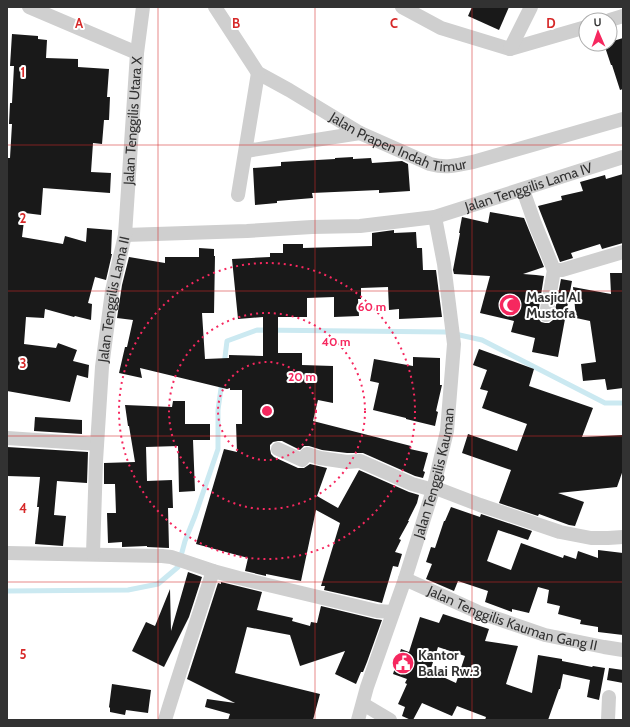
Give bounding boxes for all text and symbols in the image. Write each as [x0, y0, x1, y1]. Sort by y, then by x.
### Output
north arrow [578, 12, 618, 52]
text: A [75, 15, 84, 31]
text: B [232, 15, 240, 31]
text: C [390, 15, 398, 31]
text: D [546, 15, 556, 31]
text: U [593, 15, 602, 29]
street label: Jalan Tenggilis Utara X [119, 55, 146, 187]
text: 1 [21, 64, 25, 80]
street label: Jalan Prapen Indah Timur [326, 107, 469, 176]
street label: Jalan Tenggilis Lama IV [462, 158, 595, 216]
text: 2 [20, 210, 27, 226]
street label: Jalan Tenggilis Lama II [94, 234, 133, 364]
place label: Masjid Al Mustofa [526, 288, 581, 322]
mosque icon: Masjid Al Mustofa [497, 292, 523, 318]
text: 60 m [358, 299, 386, 314]
text: 40 m [321, 334, 351, 349]
text: 3 [19, 355, 27, 371]
text: 20 m [288, 369, 316, 384]
centre of rings [260, 404, 274, 418]
street label: Jalan Tenggilis Kauman [409, 407, 458, 541]
text: 4 [19, 500, 27, 516]
street label: Jalan Tenggilis Kauman Gang II [424, 581, 599, 654]
text: 5 [20, 646, 27, 662]
place label: Kantor Balai Rw.3 [418, 646, 480, 680]
public building icon: Kantor Balai Rw.3 [390, 650, 416, 676]

